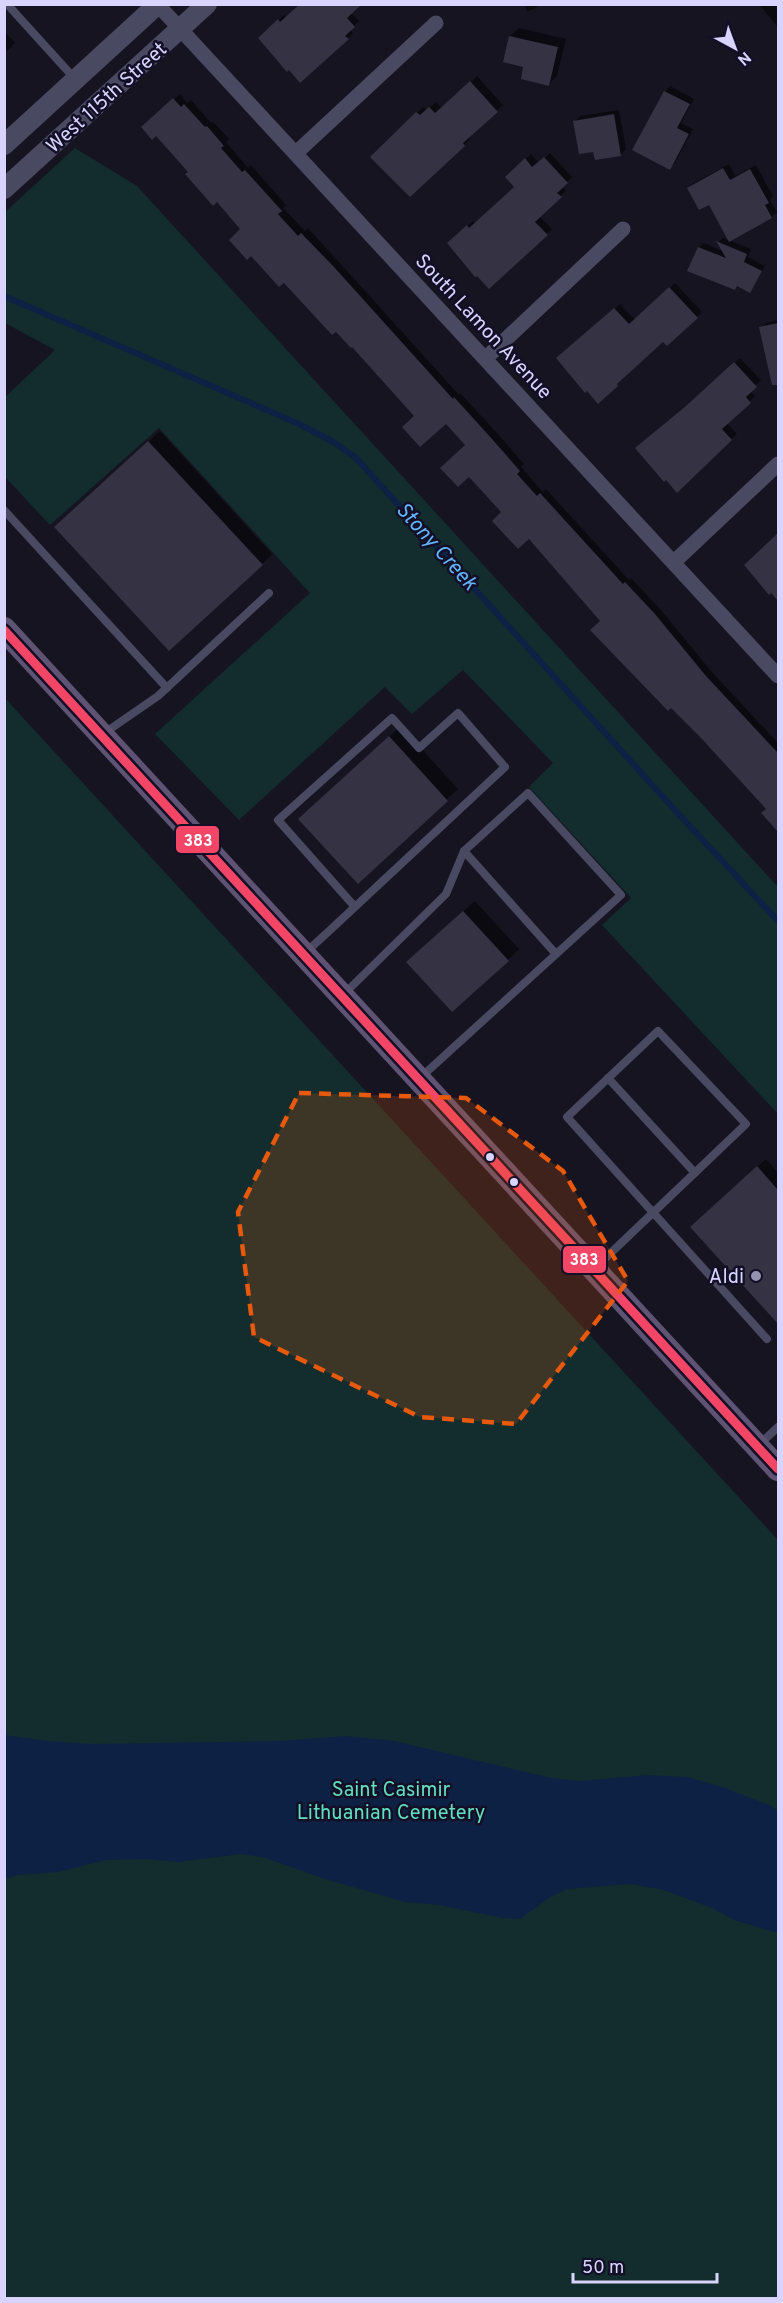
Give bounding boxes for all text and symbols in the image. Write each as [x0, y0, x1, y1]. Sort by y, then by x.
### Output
north arrow [705, 18, 765, 78]
street label: West 115th Street [41, 37, 173, 160]
text: N [733, 46, 754, 69]
street label: South Lamon Avenue [408, 249, 557, 406]
water label: Stony Creek [389, 497, 483, 597]
line badge: 383 [175, 825, 220, 854]
text: 383 [183, 832, 213, 852]
unlabelled marker [484, 1151, 496, 1163]
unlabelled marker [508, 1176, 520, 1188]
line badge: 383 [562, 1245, 607, 1274]
text: 383 [569, 1251, 599, 1271]
place label: Aldi [709, 1265, 744, 1291]
marker: Aldi [749, 1269, 763, 1283]
park label: Saint Casimir Lithuanian Cemetery [297, 1778, 485, 1827]
scale bar [573, 2246, 717, 2284]
text: 50 m [582, 2257, 624, 2280]

